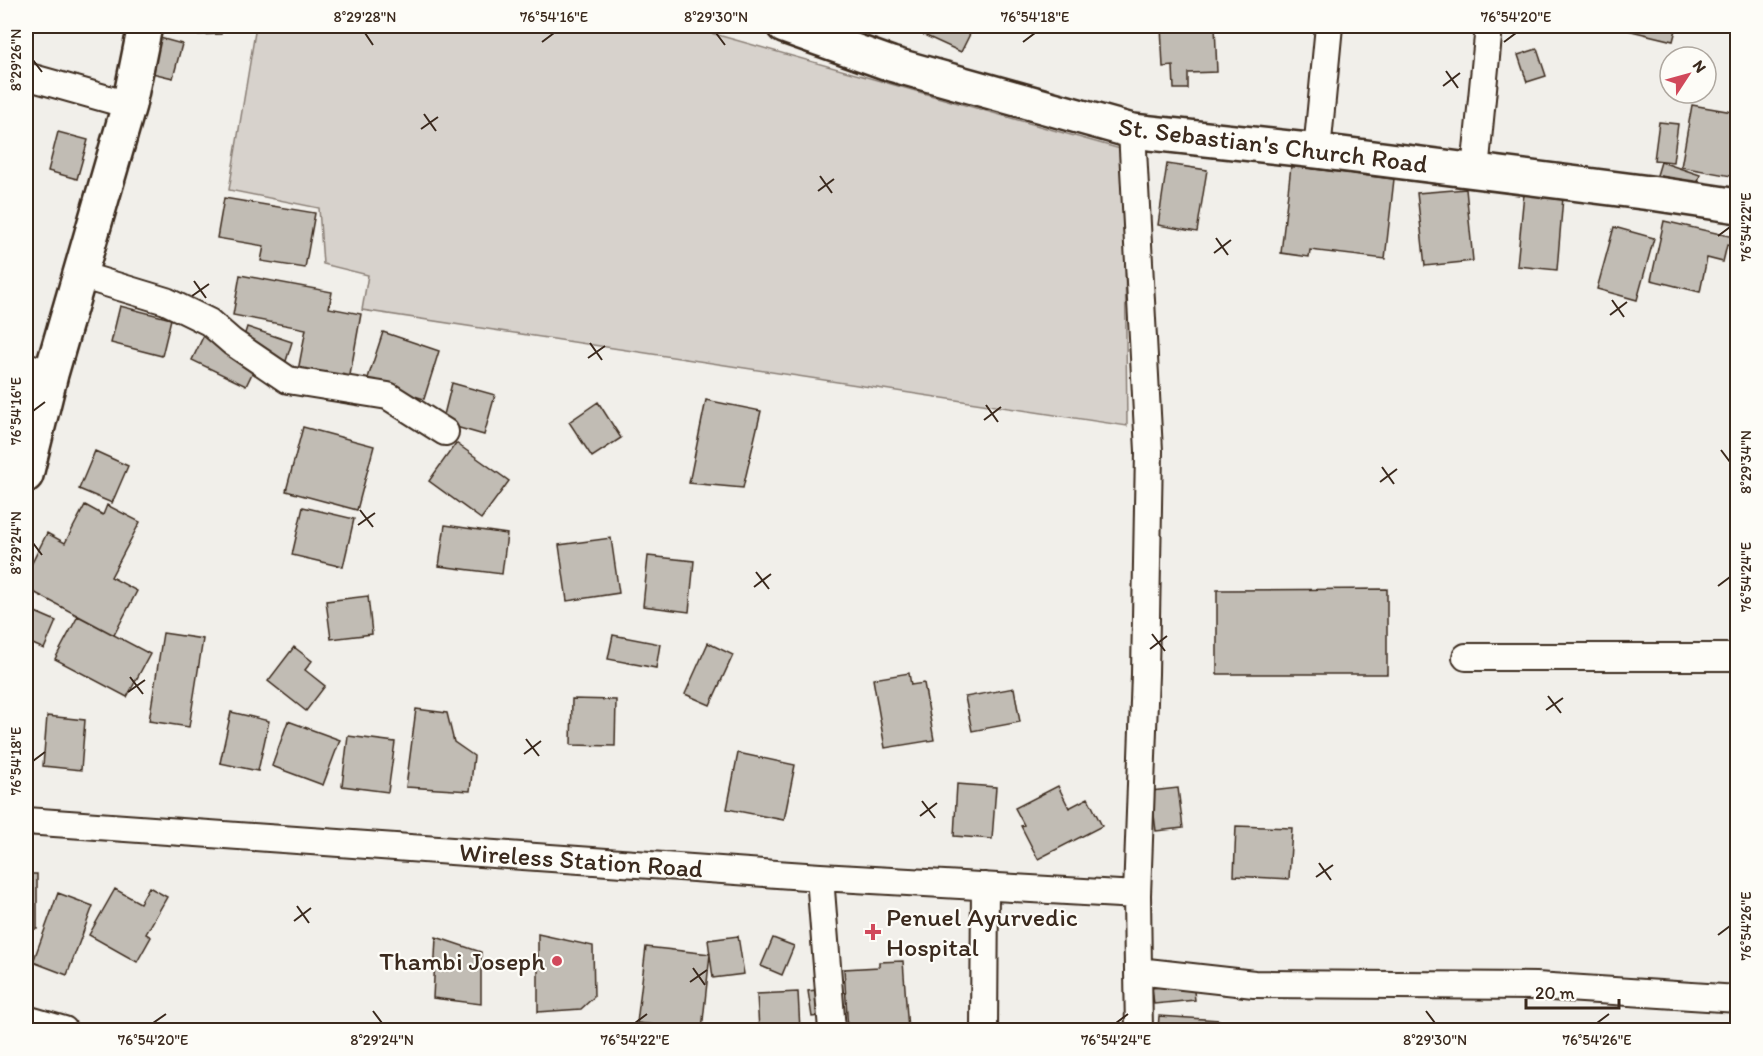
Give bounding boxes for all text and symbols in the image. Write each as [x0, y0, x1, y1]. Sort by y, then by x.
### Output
text: 8°29'28"N [334, 8, 396, 26]
text: 76°54'16"E [520, 8, 588, 26]
text: 8°29'30"N [684, 8, 748, 26]
text: 76°54'18"E [1001, 8, 1069, 26]
text: 76°54'20"E [1481, 8, 1551, 26]
text: 8°29'26"N [7, 29, 25, 91]
north arrow [1658, 45, 1718, 105]
text: N [1689, 57, 1711, 76]
street label: St. Sebastian's Church Road [1117, 110, 1429, 180]
text: 76°54'22"E [1737, 192, 1755, 262]
text: 76°54'16"E [7, 377, 25, 445]
text: 8°29'34"N [1737, 430, 1755, 494]
text: 8°29'24"N [7, 511, 25, 575]
text: 76°54'24"E [1737, 542, 1755, 612]
text: 76°54'18"E [7, 727, 25, 795]
street label: Wireless Station Road [458, 836, 704, 884]
text: 76°54'26"E [1737, 891, 1755, 961]
place label: Penuel Ayurvedic Hospital [886, 901, 1078, 963]
marker: Penuel Ayurvedic Hospital [864, 923, 882, 941]
place label: Thambi Joseph [379, 945, 545, 977]
marker: Thambi Joseph [550, 954, 564, 968]
scale bar [1526, 972, 1619, 1010]
text: 20 m [1535, 982, 1575, 1004]
text: 76°54'20"E [118, 1031, 188, 1049]
text: 8°29'24"N [350, 1031, 414, 1049]
text: 76°54'22"E [600, 1031, 670, 1049]
text: 76°54'24"E [1081, 1031, 1151, 1049]
text: 8°29'30"N [1403, 1031, 1467, 1049]
text: 76°54'26"E [1562, 1031, 1632, 1049]

